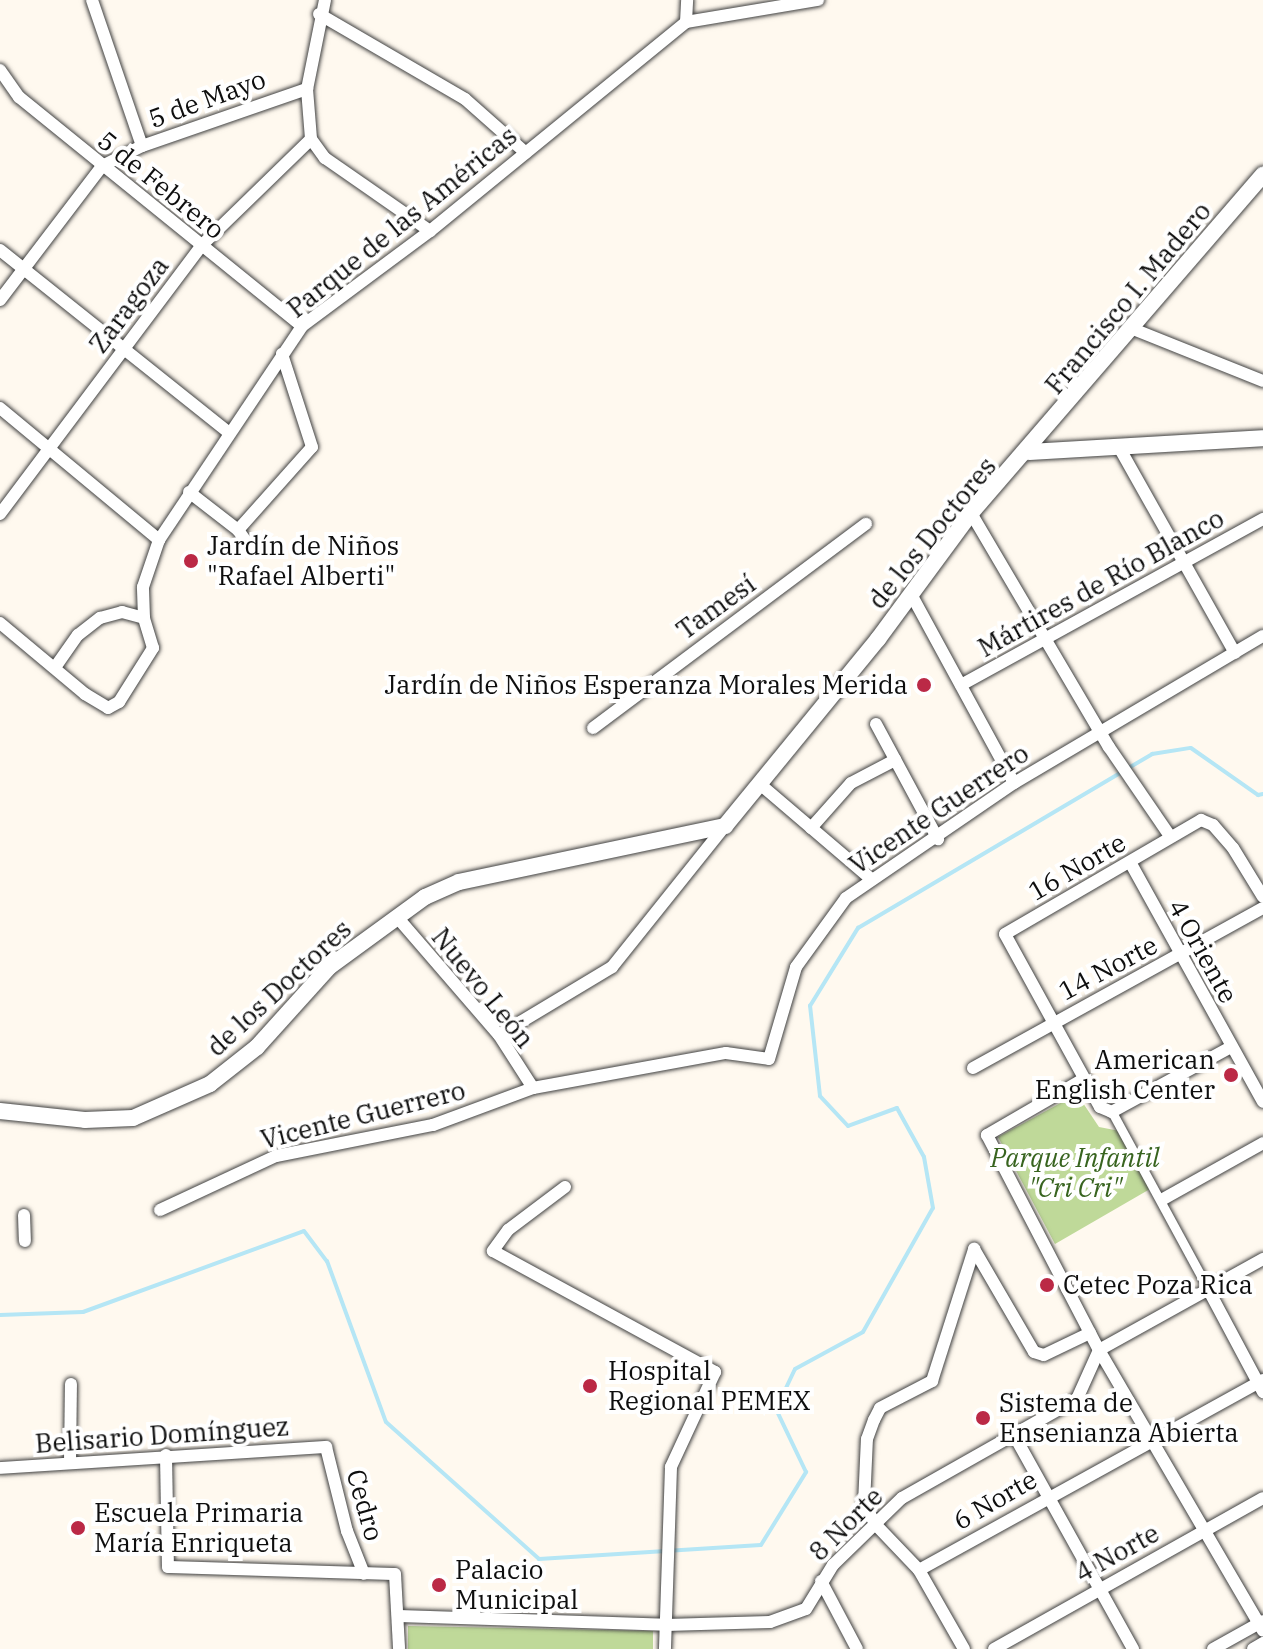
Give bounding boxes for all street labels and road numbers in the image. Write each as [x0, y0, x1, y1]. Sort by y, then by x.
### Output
street label: 5 de Mayo [144, 63, 270, 135]
street label: Parque de las Américas [281, 120, 523, 324]
street label: 5 de Febrero [91, 124, 231, 246]
street label: Francisco I. Madero [1039, 196, 1217, 400]
street label: Zaragoza [83, 251, 175, 359]
street label: de los Doctores [861, 451, 1003, 615]
street label: Mártires de Río Blanco [973, 502, 1229, 664]
street label: Tamesí [671, 568, 761, 646]
street label: Vicente Guerrero [843, 737, 1035, 881]
street label: 16 Norte [1023, 827, 1131, 907]
street label: 4 Oriente [1162, 894, 1244, 1008]
street label: de los Doctores [200, 913, 358, 1063]
street label: Nuevo León [425, 922, 541, 1054]
street label: 14 Norte [1053, 929, 1163, 1007]
street label: Vicente Guerrero [257, 1074, 469, 1156]
street label: Belisario Domínguez [34, 1411, 290, 1459]
street label: 6 Norte [948, 1464, 1042, 1536]
street label: Cedro [340, 1466, 390, 1544]
street label: 8 Norte [803, 1481, 889, 1567]
street label: 4 Norte [1070, 1517, 1164, 1589]

